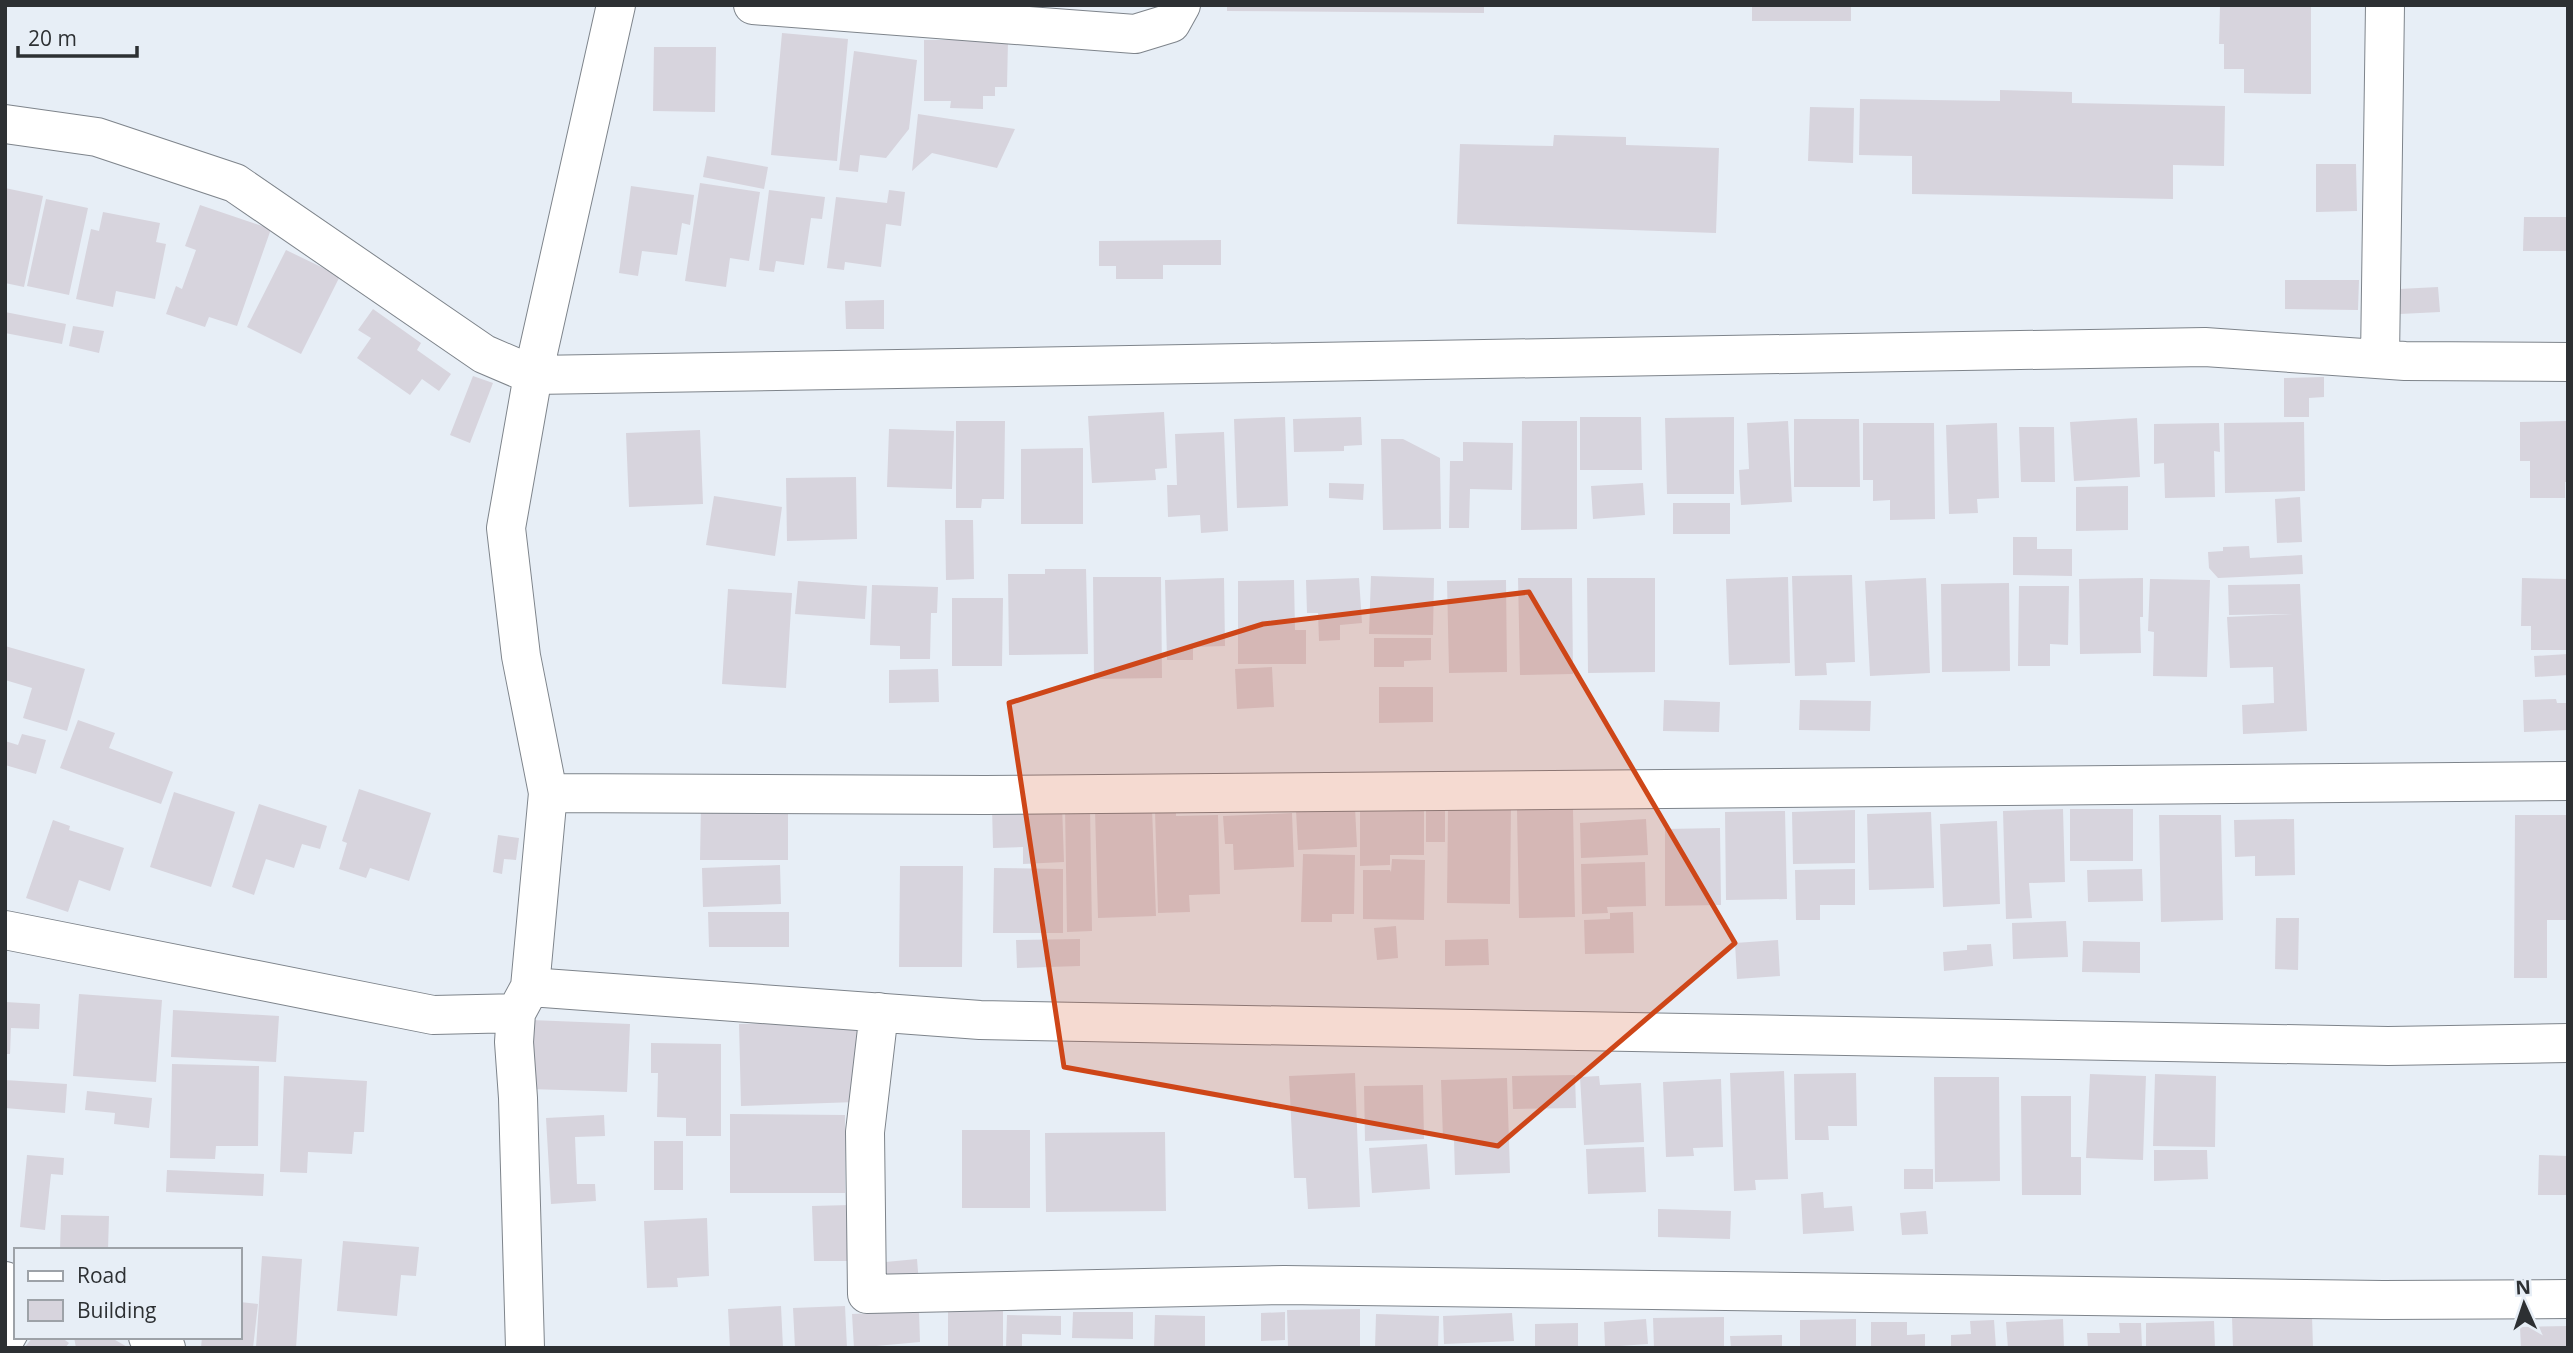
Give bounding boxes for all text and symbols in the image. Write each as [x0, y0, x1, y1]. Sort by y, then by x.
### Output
scale bar [18, 14, 136, 58]
text: 20 m [28, 24, 77, 52]
legend [14, 1248, 242, 1339]
text: Road [77, 1261, 127, 1289]
north arrow [2489, 1269, 2559, 1339]
text: N [2515, 1274, 2532, 1300]
text: Building [77, 1296, 156, 1324]

